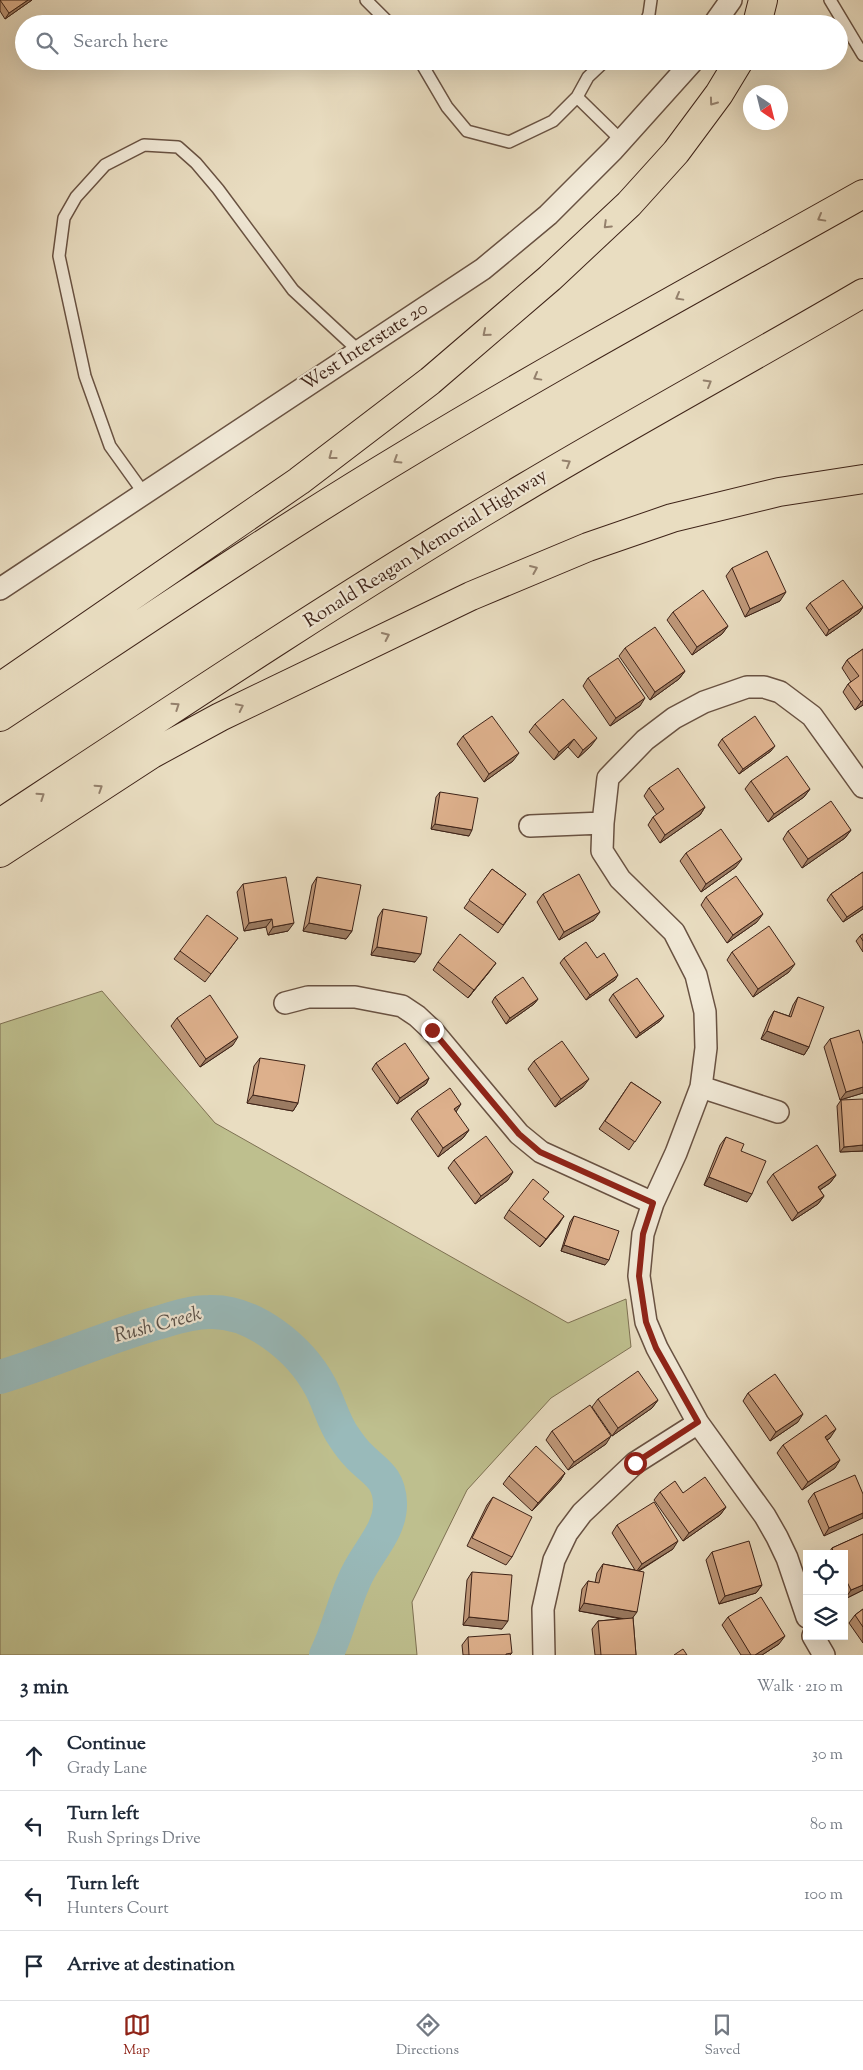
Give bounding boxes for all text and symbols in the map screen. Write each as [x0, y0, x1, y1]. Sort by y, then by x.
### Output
search box [15, 15, 848, 70]
icon: search [33, 29, 61, 57]
text: Search here [73, 29, 168, 56]
north arrow [743, 85, 788, 130]
one-way arrow [710, 96, 719, 106]
one-way arrow [817, 211, 826, 221]
one-way arrow [604, 219, 613, 228]
one-way arrow [675, 291, 684, 301]
street label: West Interstate 20 [296, 296, 434, 398]
one-way arrow [483, 328, 492, 337]
one-way arrow [534, 371, 543, 381]
one-way arrow [702, 380, 711, 390]
one-way arrow [329, 451, 338, 459]
one-way arrow [394, 453, 403, 463]
one-way arrow [561, 460, 570, 470]
street label: Ronald Reagan Memorial Highway [299, 462, 553, 635]
one-way arrow [529, 565, 538, 576]
one-way arrow [381, 632, 390, 643]
one-way arrow [170, 703, 180, 712]
one-way arrow [235, 703, 244, 713]
one-way arrow [94, 785, 103, 794]
one-way arrow [35, 793, 44, 802]
route end [421, 1019, 444, 1042]
water label: Rush Creek [111, 1300, 205, 1352]
route start [624, 1452, 647, 1475]
map controls [803, 1550, 848, 1640]
button: locate [803, 1550, 848, 1595]
button: layers [803, 1595, 848, 1640]
text: 3 min [20, 1673, 69, 1703]
text: Walk · 210 m [757, 1676, 843, 1699]
text: Continue [67, 1731, 146, 1758]
icon: ahead [20, 1742, 48, 1770]
text: 30 m [812, 1744, 843, 1767]
text: Grady Lane [67, 1758, 147, 1781]
text: Turn left [67, 1801, 139, 1828]
icon: left [20, 1812, 48, 1840]
text: 80 m [810, 1814, 843, 1837]
text: Rush Springs Drive [67, 1828, 201, 1851]
text: Turn left [67, 1871, 139, 1898]
icon: left [20, 1882, 48, 1910]
text: 100 m [804, 1884, 843, 1907]
text: Hunters Court [67, 1898, 169, 1921]
icon: arrive [20, 1952, 48, 1980]
text: Arrive at destination [67, 1952, 235, 1979]
tab: Map [123, 2011, 151, 2061]
tab: Directions [396, 2011, 459, 2061]
tab: Saved [704, 2011, 740, 2061]

